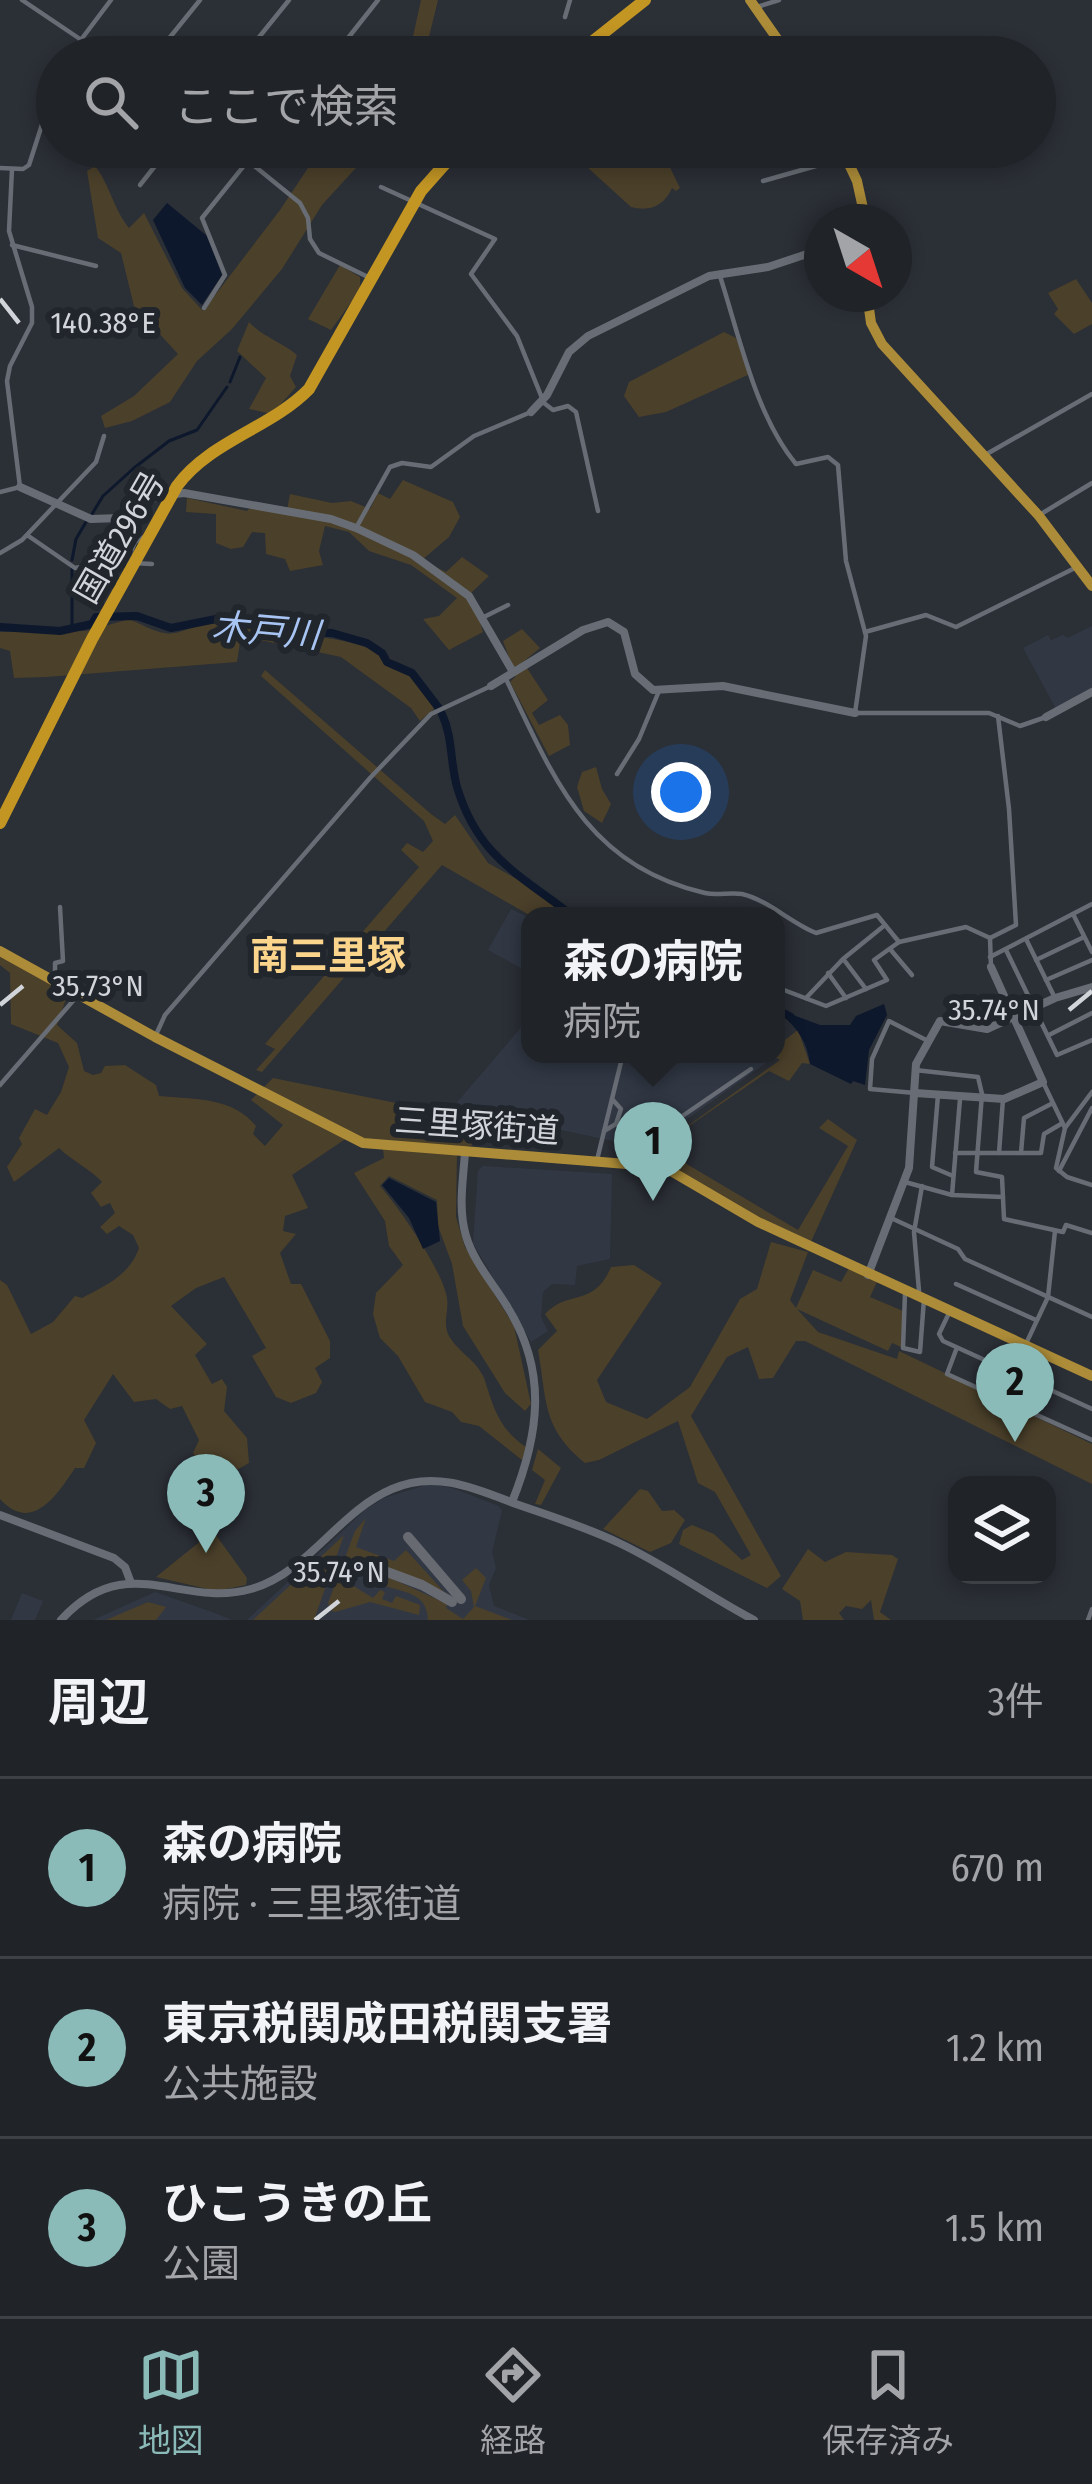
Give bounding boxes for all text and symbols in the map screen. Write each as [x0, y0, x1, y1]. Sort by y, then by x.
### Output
search box [36, 36, 1056, 168]
icon: search [78, 69, 144, 135]
text: ここで検索 [174, 80, 399, 134]
north arrow [804, 204, 912, 312]
text: 140.38°E [50, 305, 156, 341]
street label: 国道296号 [66, 464, 174, 611]
water label: 木戸川 [210, 604, 326, 658]
your location [651, 762, 711, 822]
popup [521, 907, 785, 1063]
district label: 南三里塚 [250, 933, 406, 979]
text: 森の病院 [563, 935, 743, 989]
text: 35.73°N [52, 968, 144, 1004]
text: 35.74°N [948, 992, 1040, 1028]
text: 病院 [563, 999, 641, 1045]
street label: 三里塚街道 [393, 1100, 561, 1152]
pin: 1 [614, 1102, 692, 1201]
pin: 2 [976, 1343, 1054, 1442]
pin: 3 [167, 1454, 245, 1553]
map controls [948, 1476, 1056, 1584]
button: layers [948, 1476, 1056, 1584]
text: 35.74°N [293, 1554, 385, 1590]
text: 周辺 [48, 1672, 150, 1734]
text: 3件 [987, 1679, 1044, 1725]
text: 森の病院 [162, 1817, 342, 1871]
text: 1 [79, 1845, 95, 1891]
text: 670 m [951, 1845, 1044, 1891]
text: 病院 · 三里塚街道 [162, 1881, 462, 1927]
text: 東京税関成田税関支署 [162, 1997, 612, 2051]
text: 2 [78, 2025, 96, 2071]
text: 1.2 km [946, 2025, 1044, 2071]
text: 公共施設 [162, 2061, 318, 2107]
text: ひこうきの丘 [162, 2177, 432, 2231]
text: 3 [78, 2205, 96, 2251]
text: 1.5 km [945, 2205, 1044, 2251]
text: 公園 [162, 2241, 240, 2287]
tab: 地図 [138, 2342, 204, 2462]
tab: 経路 [480, 2342, 546, 2462]
tab: 保存済み [822, 2342, 954, 2462]

